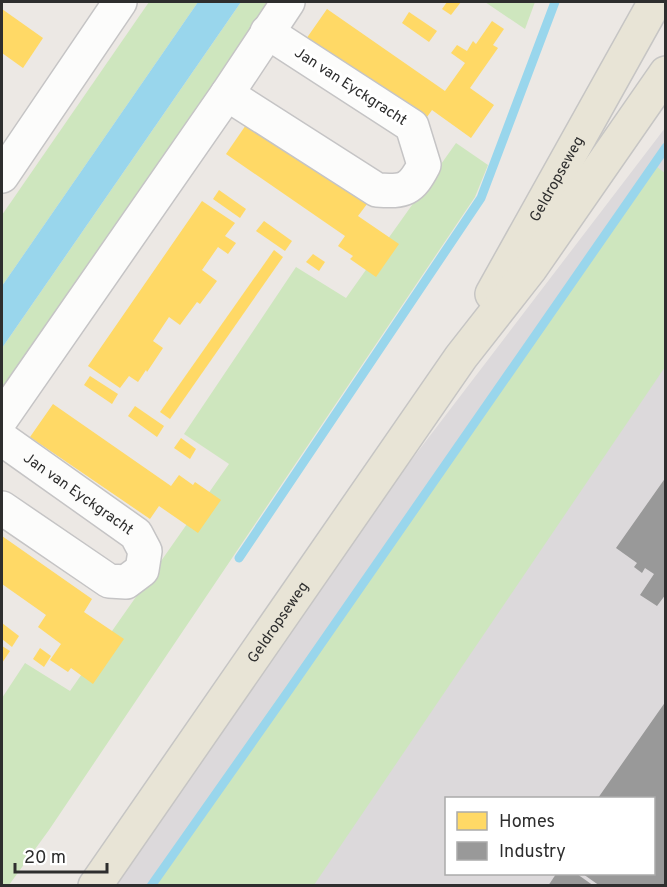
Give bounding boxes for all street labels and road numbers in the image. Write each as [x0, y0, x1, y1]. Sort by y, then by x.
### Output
street label: Jan van Eyckgracht [290, 44, 410, 131]
street label: Geldropseweg [526, 133, 589, 226]
street label: Jan van Eyckgracht [19, 449, 137, 540]
street label: Geldropseweg [244, 578, 314, 667]

